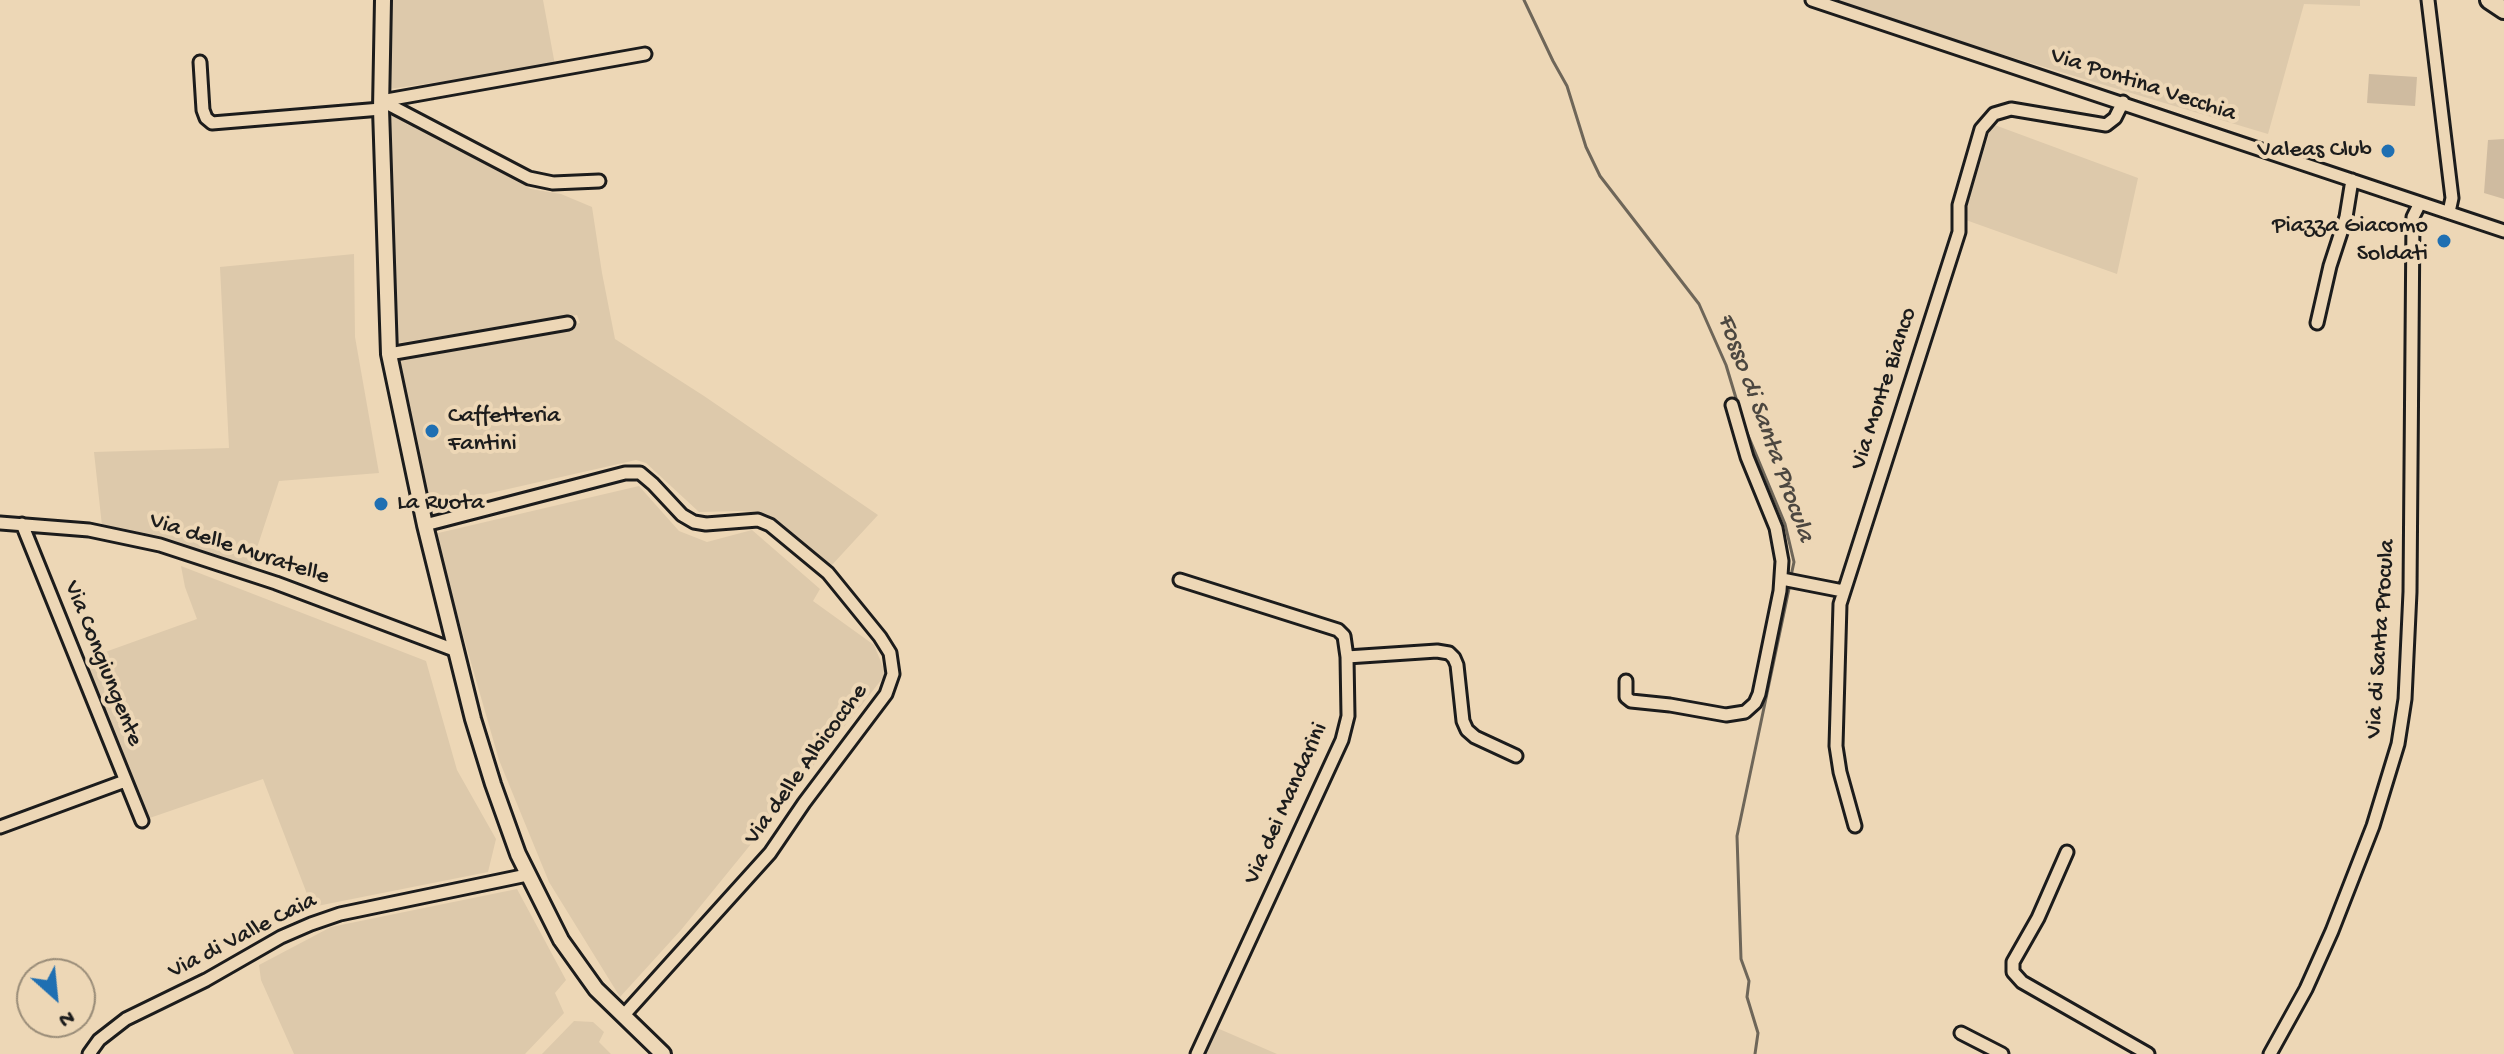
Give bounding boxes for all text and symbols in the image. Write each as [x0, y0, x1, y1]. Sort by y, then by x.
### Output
street label: Via Pontina Vecchia [2047, 42, 2239, 130]
place label: Valeas Club [2258, 137, 2372, 165]
marker: Valeas Club [2379, 142, 2397, 160]
place label: Piazza Giacomo Soldati [2272, 213, 2428, 269]
marker: Piazza Giacomo Soldati [2435, 232, 2453, 250]
street label: Via Monte Bianco [1845, 304, 1925, 474]
water label: Fosso di Santa Procula [1708, 309, 1820, 547]
place label: Caffetteria Fantini [448, 403, 560, 459]
marker: Caffetteria Fantini [423, 422, 441, 440]
place label: La Ruota [397, 490, 484, 518]
marker: La Ruota [372, 495, 390, 513]
street label: Via delle Muratelle [145, 507, 333, 593]
street label: Via di Santa Procula [2361, 539, 2403, 739]
street label: Via Congiungente [56, 577, 148, 751]
street label: Via delle Albicocche [739, 679, 875, 851]
street label: Via dei Mandarini [1238, 719, 1336, 889]
street label: Via di Valle Caia [164, 887, 322, 987]
north arrow [16, 958, 96, 1038]
text: N [54, 1003, 78, 1032]

